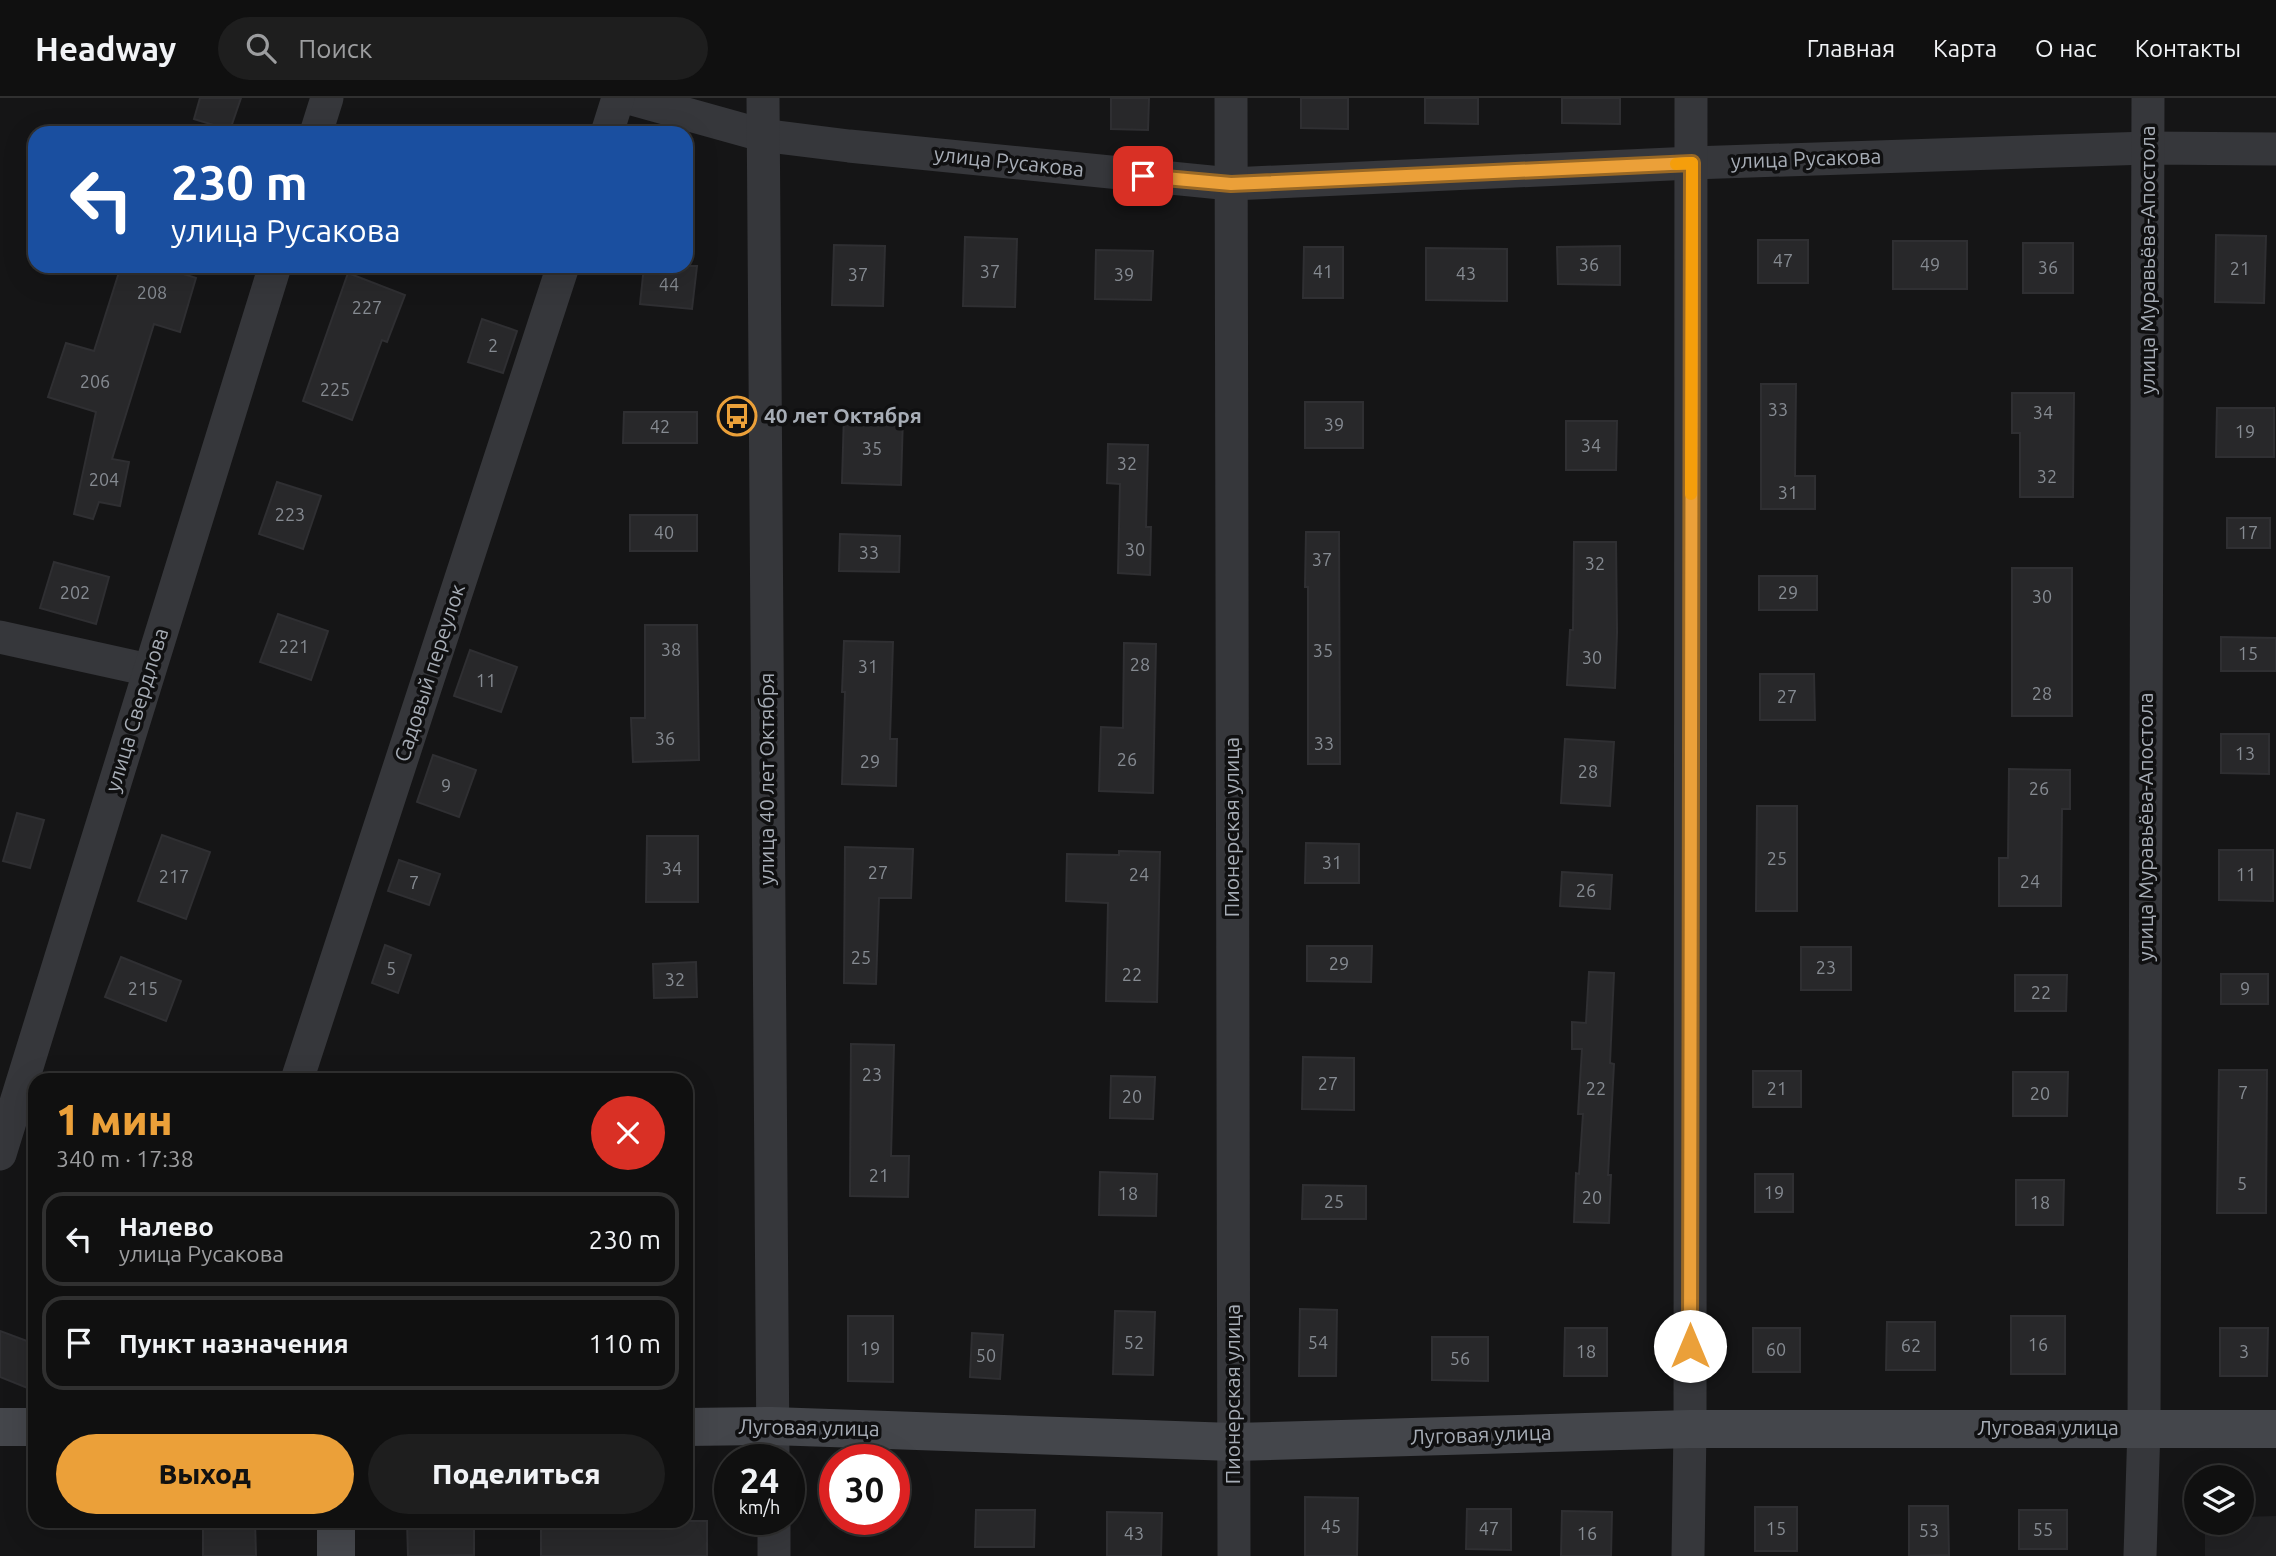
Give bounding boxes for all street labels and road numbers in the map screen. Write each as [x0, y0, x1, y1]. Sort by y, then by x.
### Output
street label: улица Муравьёва-Апостола [2135, 125, 2159, 395]
street label: улица Русакова [933, 141, 1085, 181]
street label: улица Русакова [1730, 143, 1882, 173]
street label: Садовый переулок [389, 581, 469, 765]
street label: улица Свердлова [100, 625, 172, 795]
street label: улица 40 лет Октября [754, 673, 778, 885]
street label: улица Муравьёва-Апостола [2133, 692, 2157, 962]
street label: Пионерская улица [1219, 737, 1243, 917]
street label: Пионерская улица [1220, 1304, 1244, 1484]
street label: Луговая улица [738, 1414, 880, 1440]
street label: Луговая улица [1977, 1415, 2119, 1439]
street label: Луговая улица [1410, 1420, 1552, 1448]

